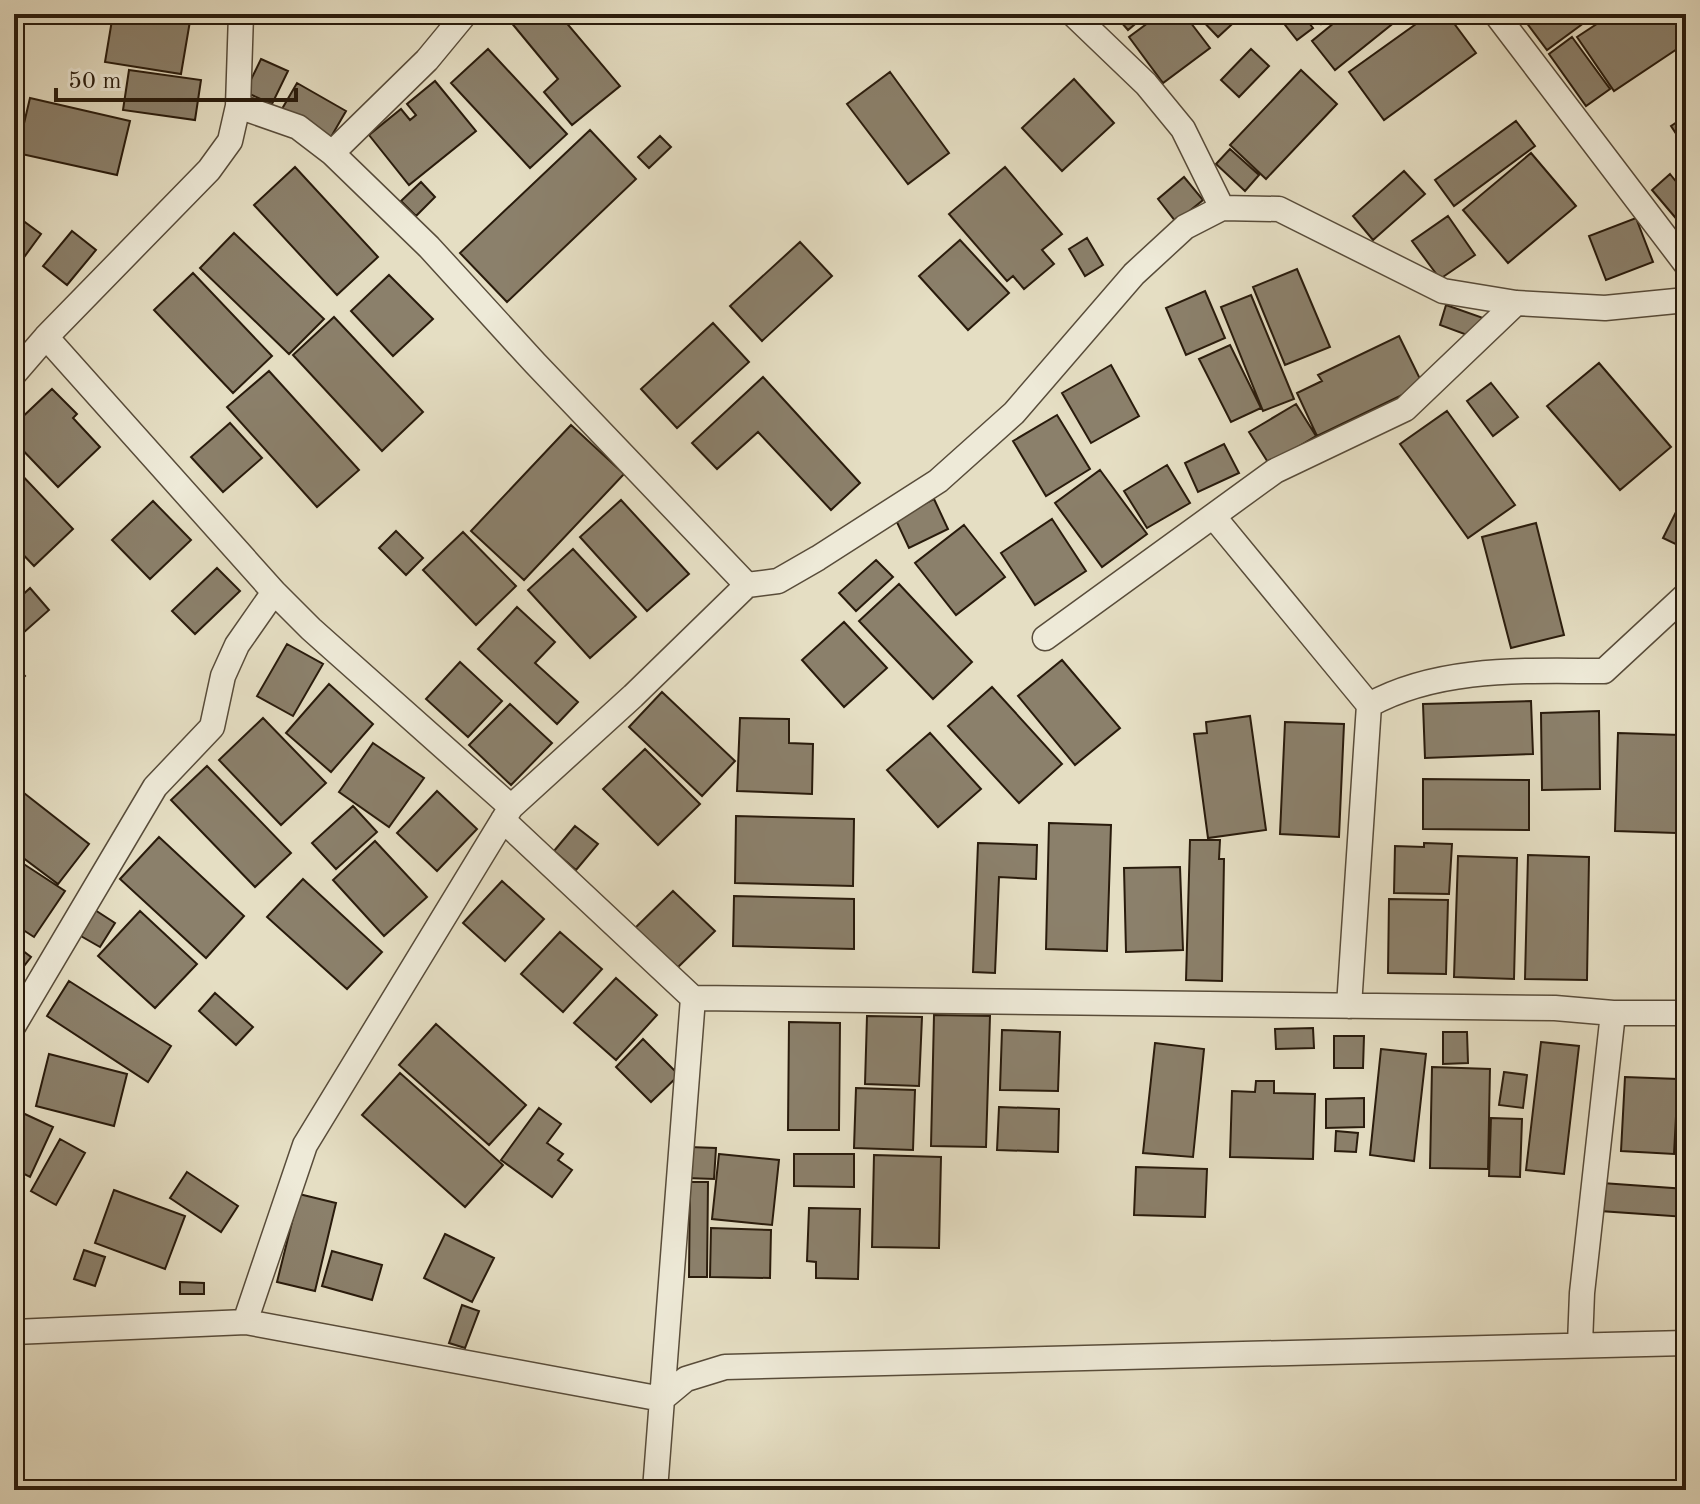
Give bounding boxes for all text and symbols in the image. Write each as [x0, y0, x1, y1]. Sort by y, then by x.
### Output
scale bar [56, 52, 296, 102]
text: 50 m [68, 70, 122, 94]

